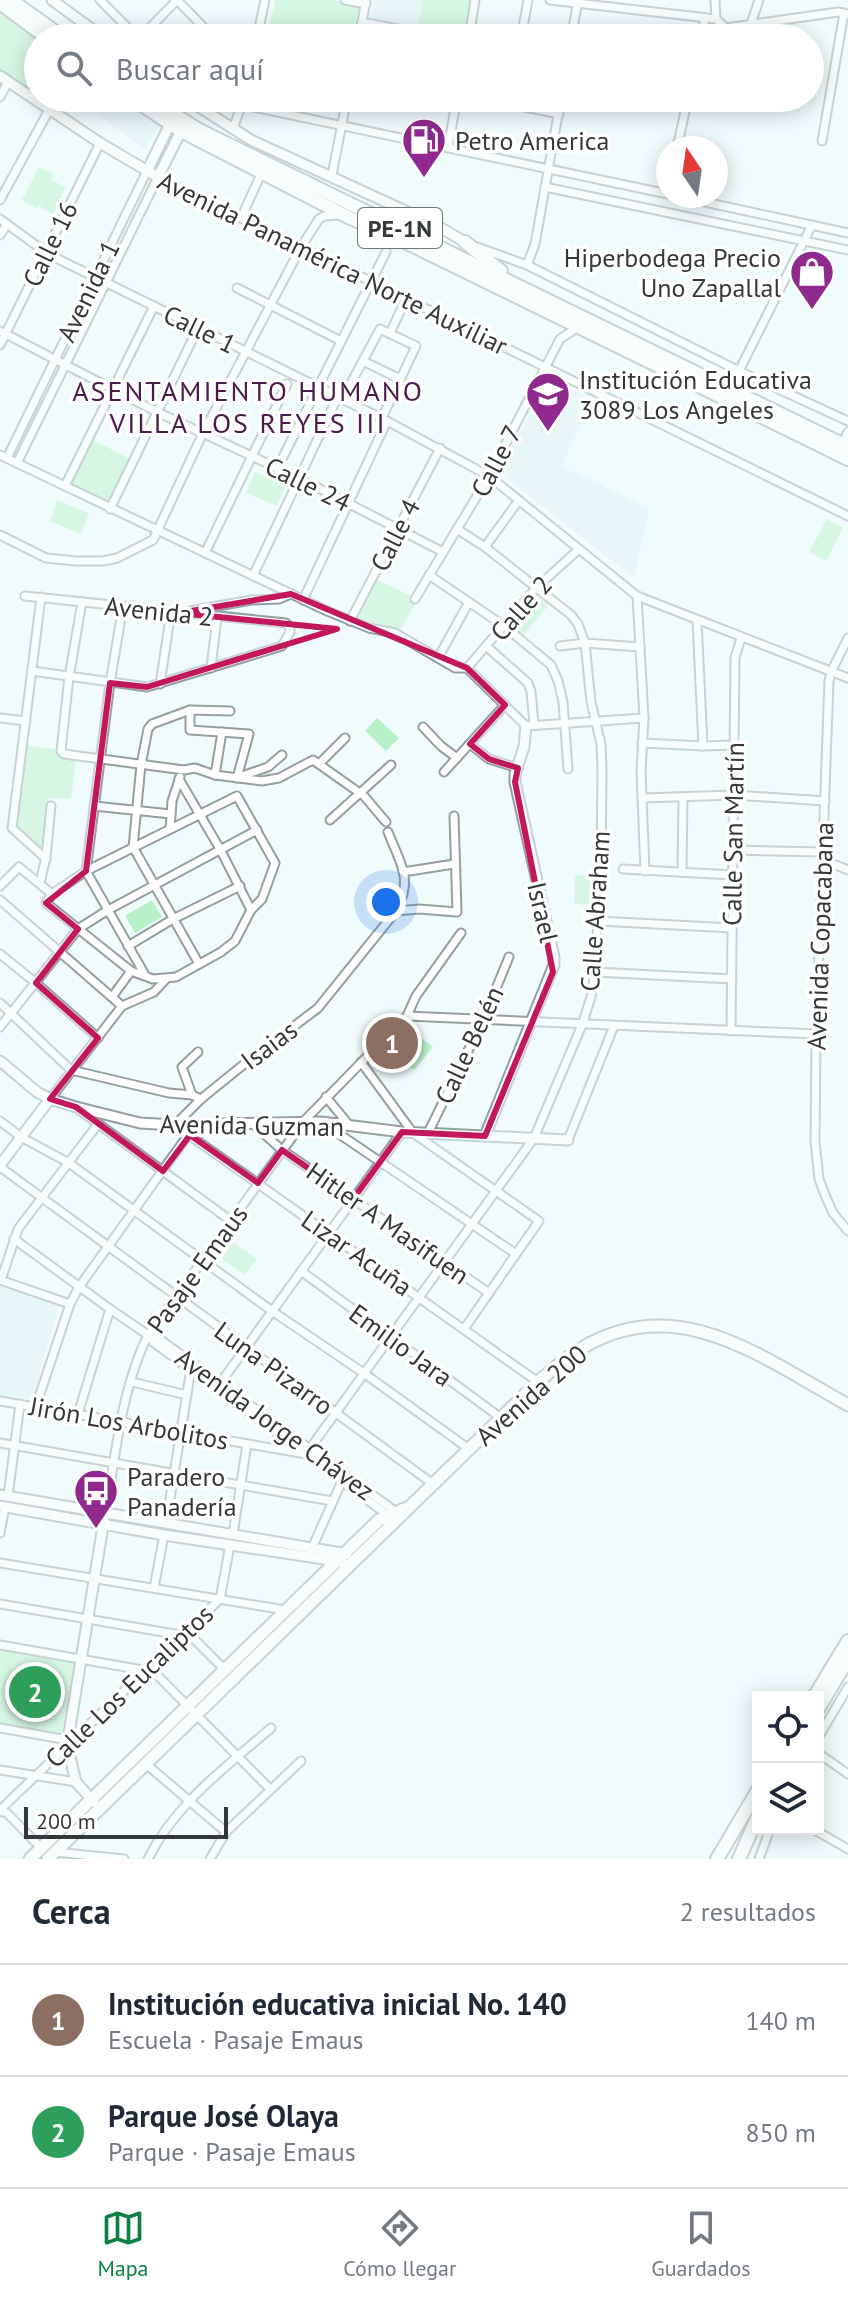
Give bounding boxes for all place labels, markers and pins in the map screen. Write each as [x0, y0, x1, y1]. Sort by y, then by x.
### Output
fuel station icon: Petro America [400, 116, 448, 179]
place label: Petro America [455, 124, 609, 157]
place label: Hiperbodega Precio Uno Zapallal [564, 241, 781, 304]
shop icon: Hiperbodega Precio Uno Zapallal [788, 248, 836, 311]
place label: Institución Educativa 3089 Los Angeles [579, 363, 812, 426]
school or university icon: Institución Educativa 3089 Los Angeles [524, 370, 572, 433]
pin: 1 [366, 1013, 418, 1073]
place label: Paradero Panadería [127, 1460, 237, 1523]
bus stop icon: Paradero Panadería [72, 1467, 120, 1530]
pin: 2 [9, 1662, 61, 1722]

